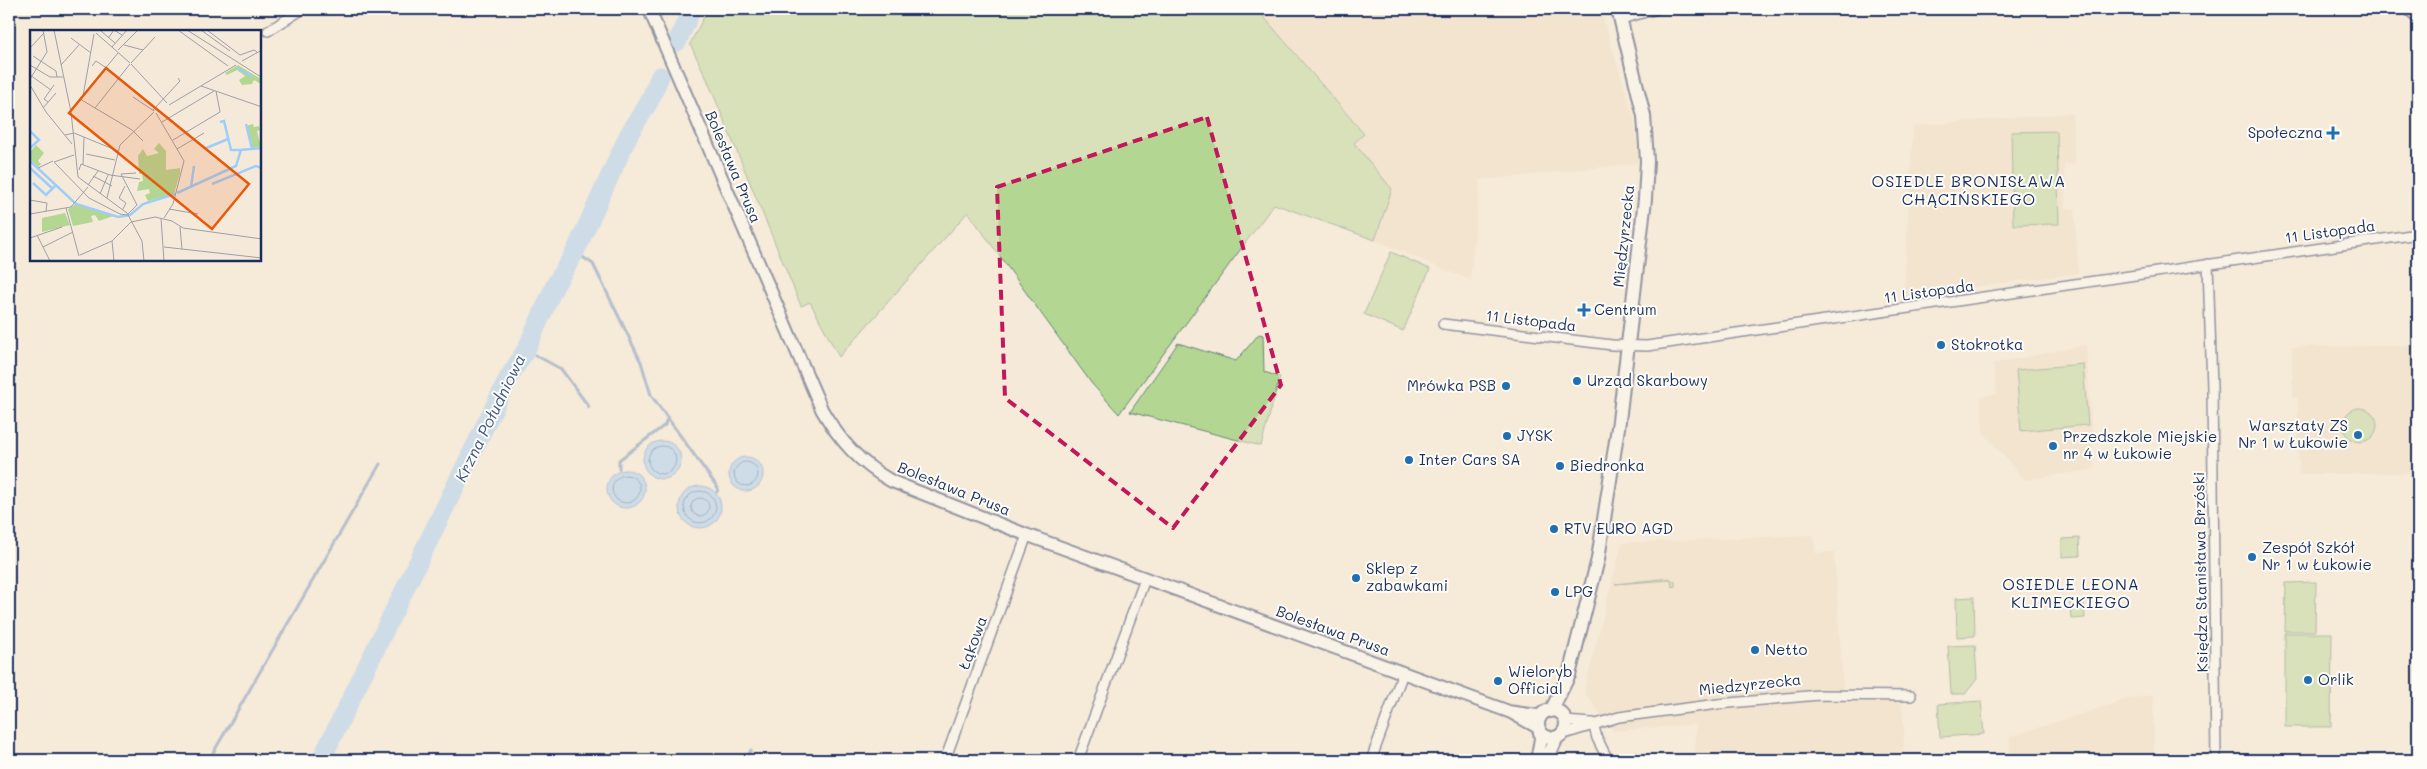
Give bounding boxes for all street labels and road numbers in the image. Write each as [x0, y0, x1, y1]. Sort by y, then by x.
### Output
street label: Bolesława Prusa [701, 108, 767, 226]
street label: Międzyrzecka [1608, 184, 1638, 288]
street label: 11 Listopada [2283, 215, 2376, 247]
street label: 11 Listopada [1882, 275, 1975, 307]
street label: 11 Listopada [1485, 305, 1577, 335]
street label: Bolesława Prusa [895, 456, 1014, 520]
street label: Księdza Stanisława Brzóski [2188, 472, 2212, 672]
street label: Bolesława Prusa [1274, 600, 1393, 660]
street label: Łąkowa [953, 613, 991, 672]
street label: Międzyrzecka [1698, 669, 1802, 699]

